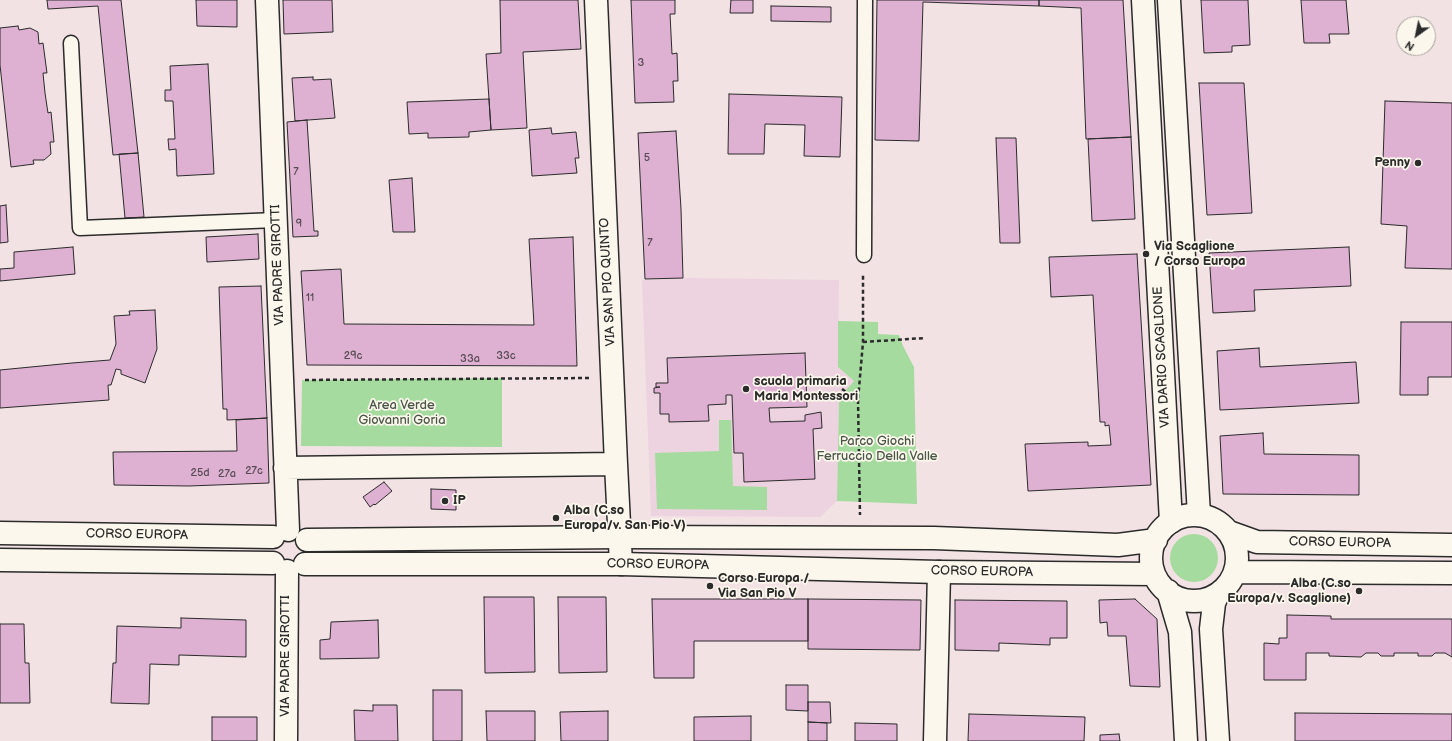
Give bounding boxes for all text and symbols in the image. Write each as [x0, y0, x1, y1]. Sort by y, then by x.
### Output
north arrow [1396, 16, 1436, 56]
text: N [1403, 38, 1417, 53]
house number: 3 [638, 56, 644, 70]
house number: 5 [644, 151, 650, 165]
place label: Penny [1375, 155, 1410, 171]
marker: Penny [1413, 158, 1423, 168]
house number: 7 [293, 165, 299, 179]
street label: VIA PADRE GIROTTI [268, 204, 288, 326]
house number: 9 [296, 217, 302, 231]
street label: VIA SAN PIO QUINTO [597, 217, 619, 347]
house number: 7 [647, 236, 653, 250]
place label: Via Scaglione / Corso Europa [1154, 239, 1246, 270]
marker: Via Scaglione / Corso Europa [1141, 249, 1151, 259]
street label: VIA DARIO SCAGLIONE [1151, 286, 1173, 428]
house number: 11 [306, 291, 314, 305]
house number: 29c [344, 349, 362, 363]
house number: 33c [496, 349, 516, 363]
house number: 33a [460, 352, 480, 366]
place label: scuola primaria Maria Montessori [754, 374, 858, 405]
marker: scuola primaria Maria Montessori [741, 384, 751, 394]
park label: Area Verde Giovanni Goria [359, 398, 445, 429]
park label: Parco Giochi Ferruccio Della Valle [817, 434, 937, 465]
house number: 27c [245, 464, 263, 478]
house number: 25d [190, 466, 210, 480]
house number: 27a [218, 467, 236, 481]
place label: IP [453, 493, 466, 509]
marker: IP [440, 496, 450, 506]
place label: Alba (C.so Europa/v. San Pio V) [564, 503, 686, 534]
marker: Alba (C.so Europa/v. San Pio V) [551, 513, 561, 523]
street label: CORSO EUROPA [86, 526, 188, 544]
street label: CORSO EUROPA [1289, 534, 1391, 552]
street label: CORSO EUROPA [607, 556, 709, 574]
street label: CORSO EUROPA [931, 563, 1033, 581]
place label: Corso Europa / Via San Pio V [718, 571, 810, 602]
place label: Alba (C.so Europa/v. Scaglione) [1227, 576, 1351, 607]
marker: Corso Europa / Via San Pio V [705, 581, 715, 591]
marker: Alba (C.so Europa/v. Scaglione) [1354, 586, 1364, 596]
street label: VIA PADRE GIROTTI [278, 595, 294, 717]

